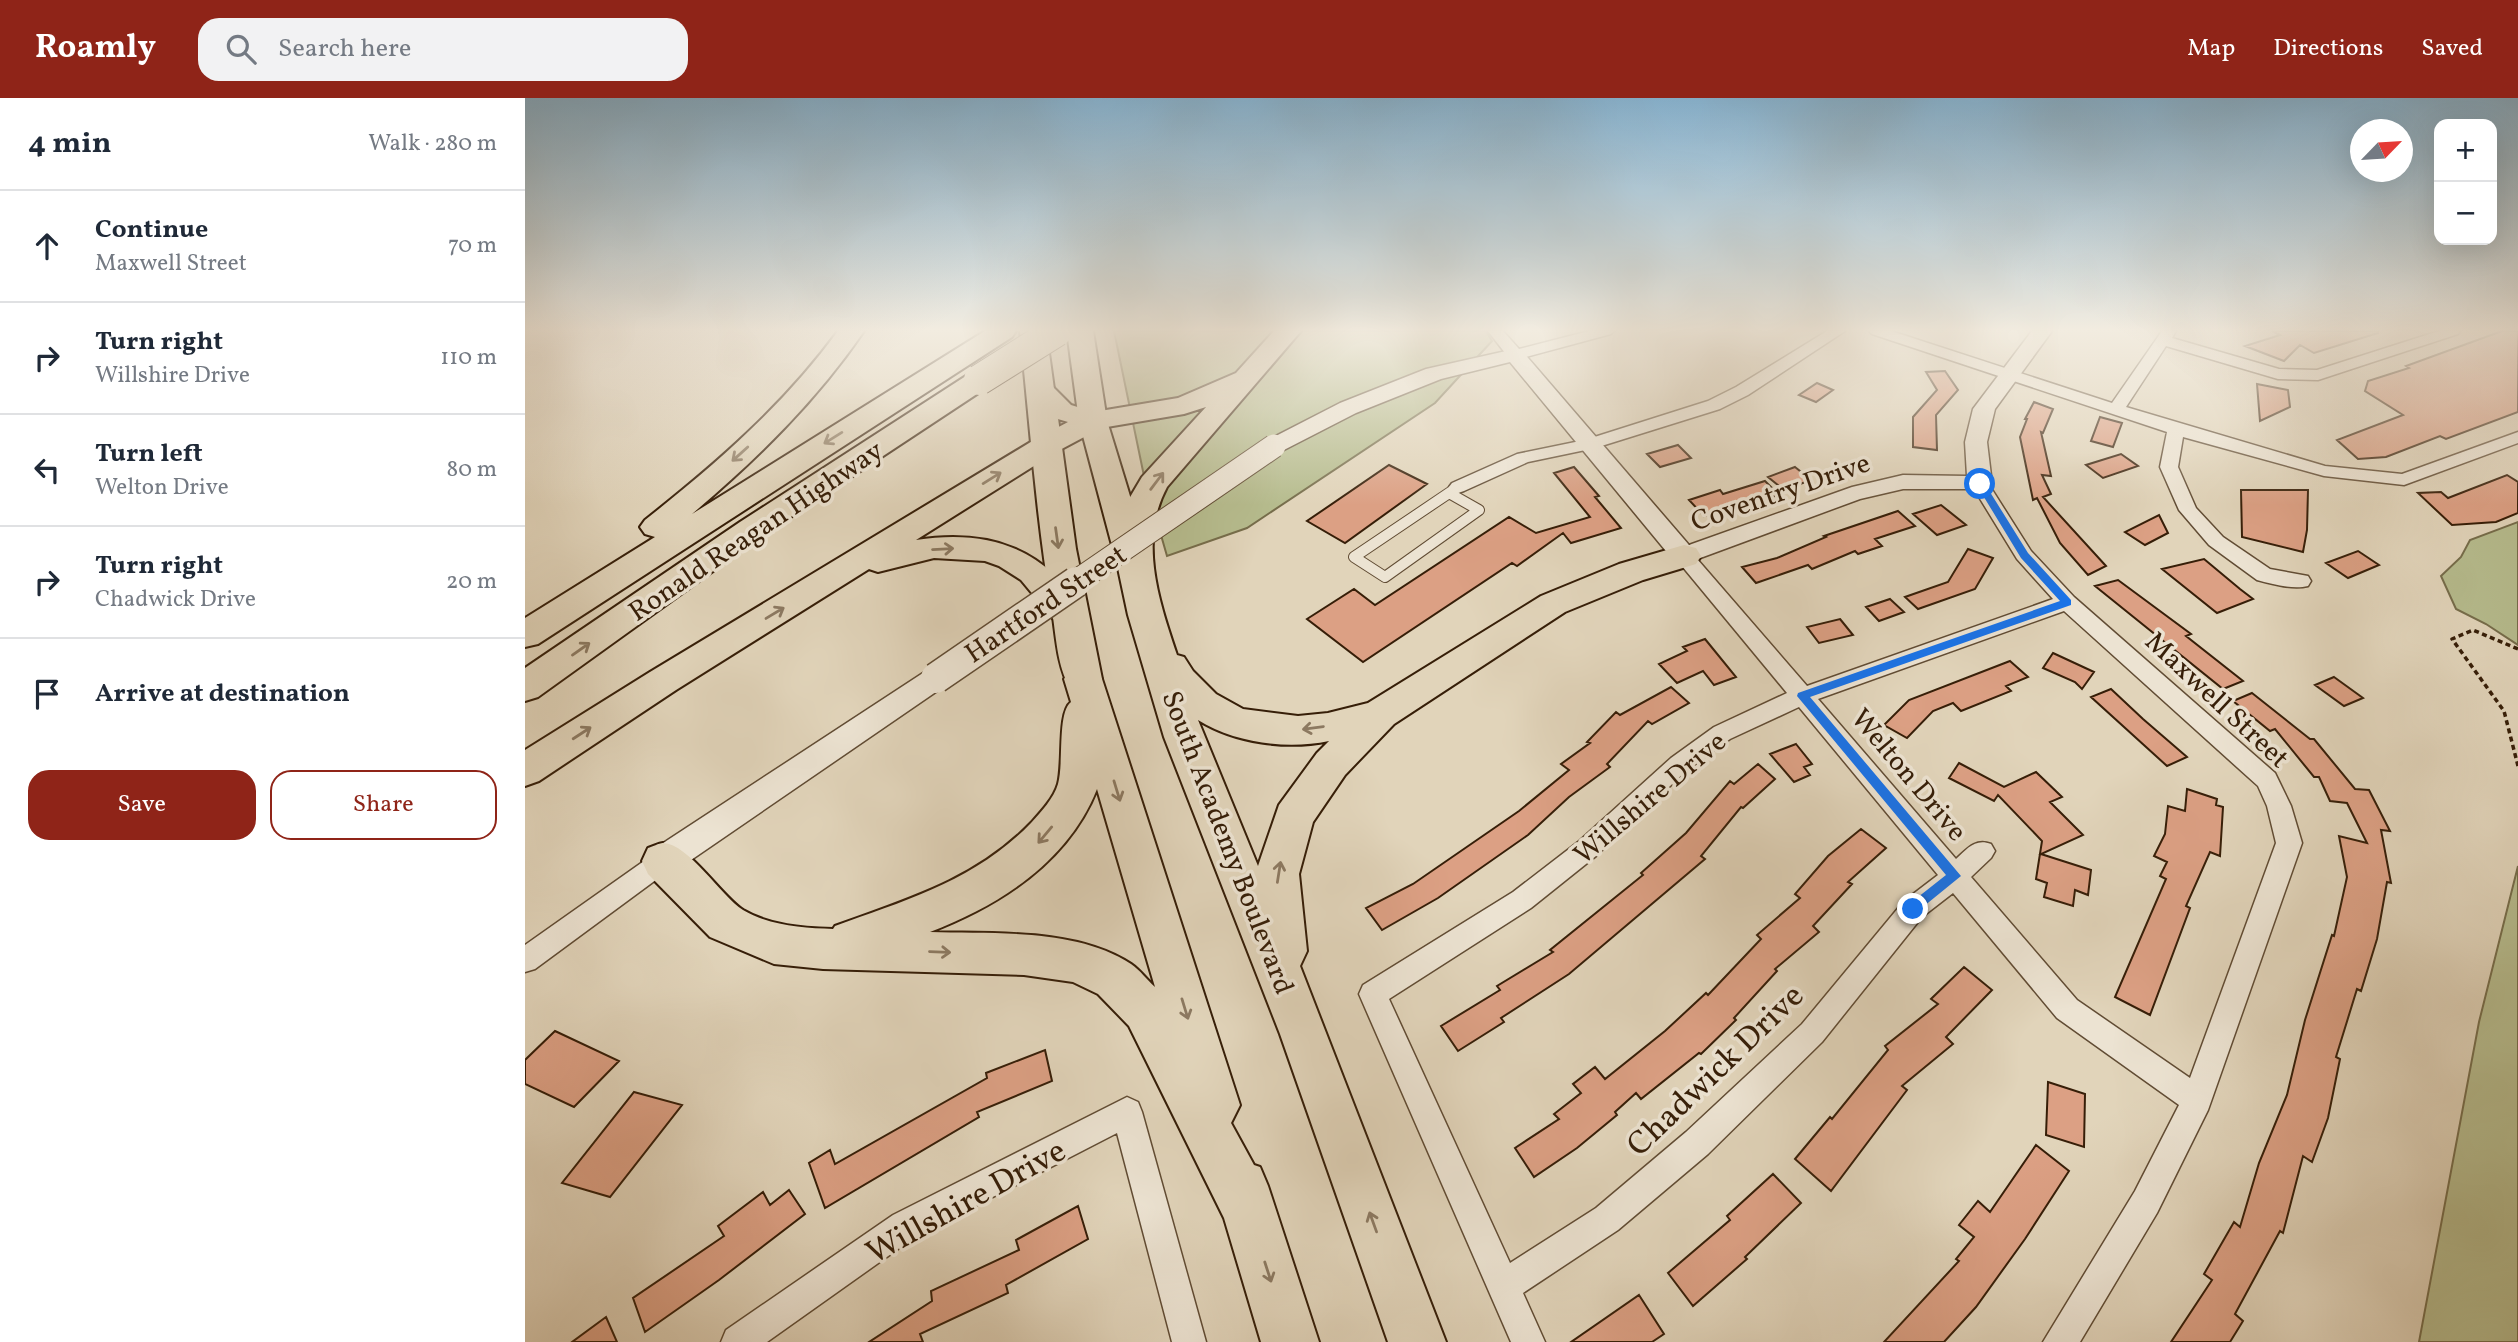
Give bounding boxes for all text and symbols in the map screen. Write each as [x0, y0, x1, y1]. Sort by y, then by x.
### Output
search box [198, 18, 688, 81]
text: Roamly [35, 26, 156, 72]
icon: search [222, 30, 260, 68]
text: Search here [278, 31, 411, 67]
text: Map [2187, 32, 2235, 66]
text: Directions [2273, 32, 2383, 66]
text: Saved [2421, 32, 2483, 66]
north arrow [2350, 119, 2413, 182]
map controls [2434, 119, 2497, 245]
button: + [2434, 119, 2497, 182]
text: 4 min [28, 123, 112, 165]
text: Walk · 280 m [368, 128, 497, 160]
button: − [2434, 182, 2497, 245]
text: Continue [95, 212, 208, 248]
icon: ahead [28, 227, 66, 265]
text: 70 m [448, 230, 497, 262]
text: Maxwell Street [95, 248, 247, 280]
text: Turn right [95, 324, 223, 360]
icon: right [28, 339, 66, 377]
text: 110 m [440, 342, 497, 374]
text: Willshire Drive [95, 360, 250, 392]
street label: Ronald Reagan Highway [621, 432, 891, 632]
one-way arrow [823, 432, 843, 446]
text: Turn left [95, 436, 203, 472]
street label: Coventry Drive [1686, 444, 1876, 542]
one-way arrow [731, 446, 749, 462]
icon: left [28, 451, 66, 489]
text: 80 m [447, 454, 497, 486]
route start [1964, 468, 1995, 499]
one-way arrow [982, 470, 1001, 485]
text: Welton Drive [95, 472, 229, 504]
one-way arrow [1150, 472, 1164, 491]
one-way arrow [1051, 526, 1064, 548]
street label: Hartford Street [958, 536, 1135, 674]
one-way arrow [931, 542, 954, 555]
text: Turn right [95, 548, 223, 584]
icon: right [28, 563, 66, 601]
text: 20 m [446, 566, 497, 598]
text: Chadwick Drive [95, 584, 256, 616]
one-way arrow [765, 605, 785, 619]
street label: Maxwell Street [2135, 624, 2297, 778]
one-way arrow [571, 642, 590, 656]
icon: arrive [28, 675, 66, 713]
text: Arrive at destination [95, 676, 350, 712]
street label: South Academy Boulevard [1151, 685, 1303, 1000]
street label: Welton Drive [1841, 701, 1975, 850]
one-way arrow [1302, 722, 1325, 735]
street label: Willshire Drive [1566, 723, 1735, 874]
one-way arrow [572, 726, 592, 740]
button: Save [28, 770, 256, 840]
button: Share [270, 770, 497, 840]
one-way arrow [1112, 780, 1125, 802]
one-way arrow [1037, 826, 1053, 844]
one-way arrow [1273, 861, 1286, 883]
route end [1897, 893, 1928, 924]
one-way arrow [928, 946, 951, 959]
street label: Chadwick Drive [1618, 975, 1816, 1169]
one-way arrow [1179, 997, 1192, 1019]
street label: Willshire Drive [859, 1130, 1075, 1277]
one-way arrow [1366, 1211, 1378, 1233]
one-way arrow [1263, 1261, 1275, 1283]

